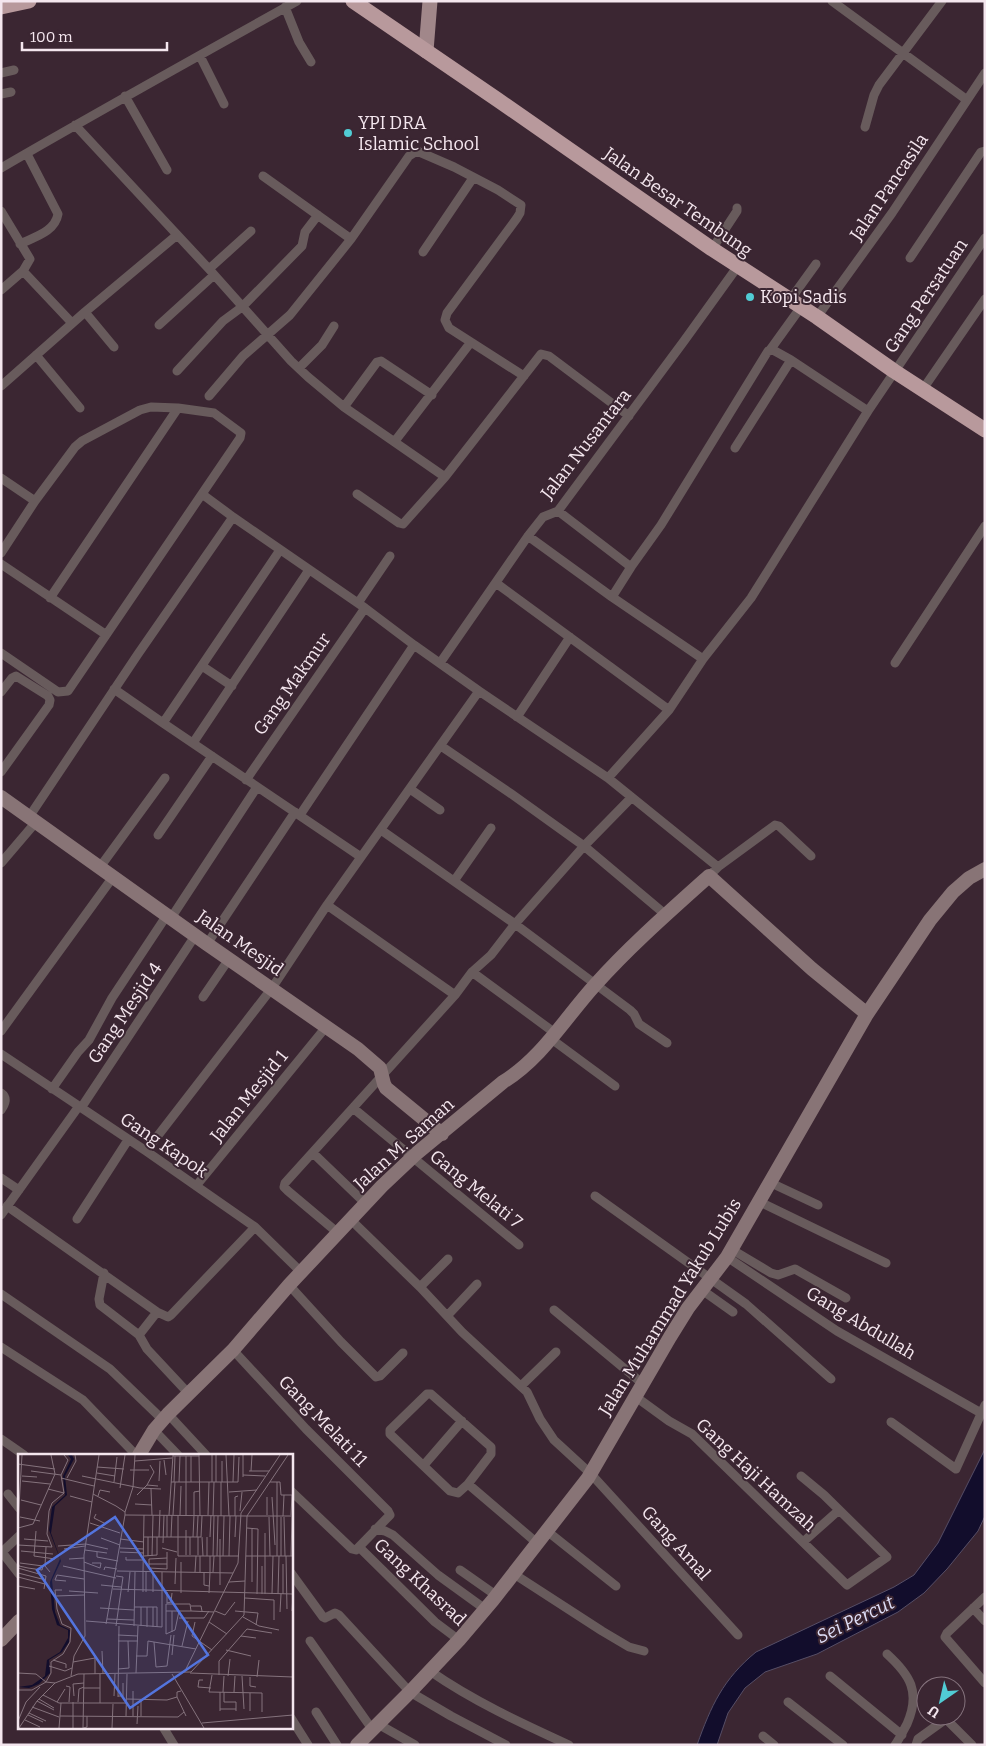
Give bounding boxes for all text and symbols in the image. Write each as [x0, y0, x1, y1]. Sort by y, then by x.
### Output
scale bar [22, 20, 168, 52]
text: 100 m [30, 28, 73, 46]
place label: YPI DRA Islamic School [358, 112, 479, 155]
marker: YPI DRA Islamic School [342, 127, 354, 139]
street label: Jalan Pancasila [845, 129, 933, 245]
street label: Jalan Besar Tembung [599, 142, 756, 262]
street label: Gang Persatuan [880, 234, 973, 357]
place label: Kopi Sadis [760, 286, 847, 308]
marker: Kopi Sadis [744, 291, 756, 303]
street label: Jalan Nusantara [536, 384, 636, 504]
street label: Gang Makmur [249, 629, 335, 739]
street label: Jalan Mesjid [192, 905, 288, 981]
street label: Gang Mesjid 4 [83, 958, 167, 1068]
street label: Jalan Mesjid 1 [205, 1045, 293, 1147]
street label: Jalan M. Saman [349, 1093, 459, 1195]
street label: Gang Kapok [116, 1108, 213, 1183]
street label: Gang Melati 7 [425, 1145, 527, 1233]
street label: Jalan Muhammad Yakub Lubis [593, 1194, 746, 1421]
street label: Gang Abdullah [802, 1282, 920, 1364]
street label: Gang Melati 11 [274, 1371, 373, 1472]
street label: Gang Haji Hamzah [691, 1414, 821, 1536]
inset map [18, 1454, 292, 1728]
street label: Gang Amal [637, 1501, 715, 1585]
street label: Gang Khasrad [369, 1534, 471, 1631]
water label: Sei Percut [812, 1591, 898, 1648]
north arrow [916, 1676, 966, 1726]
text: U [924, 1701, 943, 1721]

